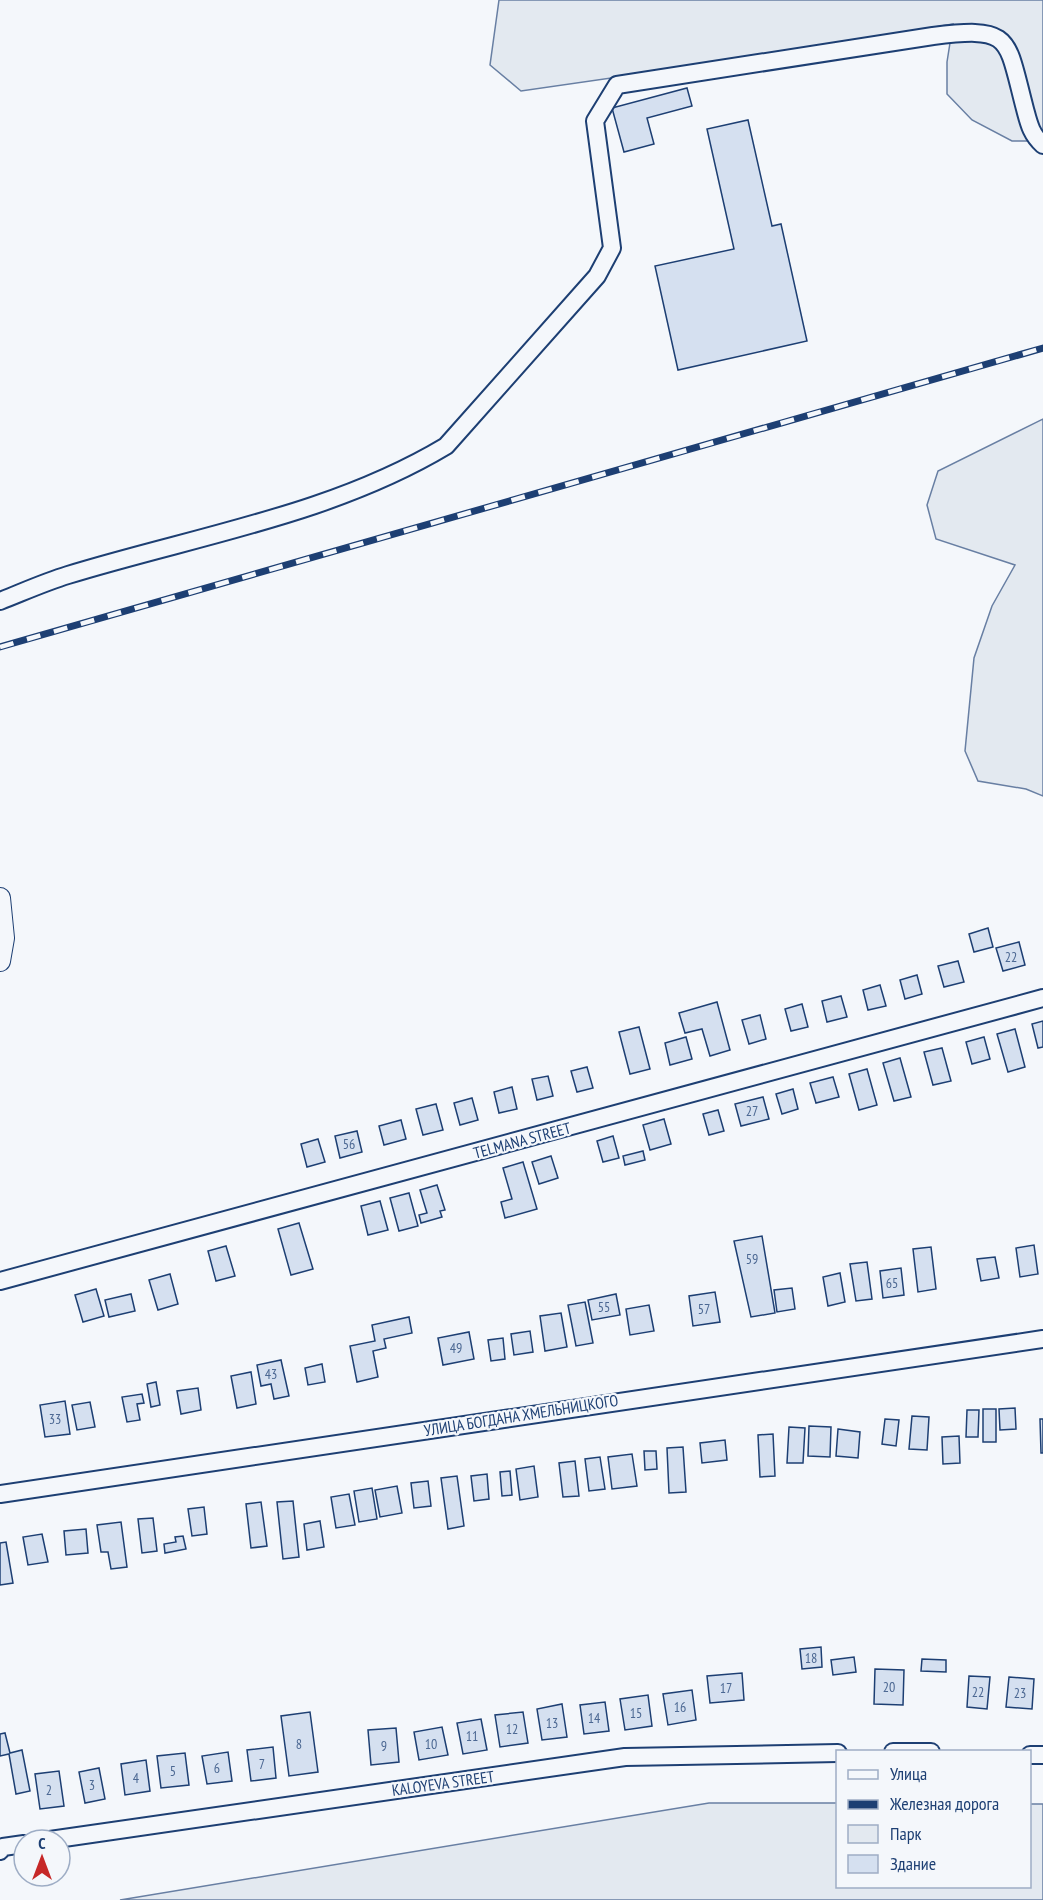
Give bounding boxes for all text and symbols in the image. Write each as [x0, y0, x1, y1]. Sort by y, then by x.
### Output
house number: 22 [1005, 948, 1017, 966]
house number: 27 [746, 1102, 758, 1120]
street label: TELMANA STREET [471, 1117, 573, 1163]
house number: 56 [343, 1135, 355, 1153]
house number: 59 [746, 1250, 758, 1268]
house number: 65 [886, 1274, 898, 1292]
house number: 55 [598, 1298, 610, 1316]
house number: 57 [698, 1300, 710, 1318]
house number: 49 [450, 1339, 462, 1357]
house number: 43 [265, 1365, 277, 1383]
street label: УЛИЦА БОГДАНА ХМЕЛЬНИЦКОГО [423, 1390, 620, 1440]
house number: 33 [49, 1410, 61, 1428]
house number: 18 [805, 1649, 817, 1667]
house number: 20 [883, 1678, 895, 1696]
house number: 17 [720, 1679, 732, 1697]
house number: 22 [972, 1683, 984, 1701]
house number: 23 [1014, 1684, 1026, 1702]
house number: 16 [674, 1698, 686, 1716]
house number: 15 [630, 1704, 642, 1722]
house number: 14 [588, 1709, 601, 1727]
house number: 13 [546, 1714, 558, 1732]
house number: 12 [506, 1720, 518, 1738]
house number: 11 [466, 1727, 478, 1745]
house number: 8 [296, 1735, 302, 1753]
house number: 10 [425, 1735, 437, 1753]
house number: 9 [381, 1737, 387, 1755]
legend [836, 1750, 1031, 1888]
house number: 7 [259, 1755, 265, 1773]
house number: 6 [214, 1759, 220, 1777]
house number: 5 [170, 1762, 176, 1780]
text: Улица [890, 1762, 927, 1785]
street label: KALOYEVA STREET [391, 1766, 495, 1800]
house number: 4 [133, 1769, 140, 1787]
house number: 3 [89, 1776, 95, 1794]
house number: 2 [46, 1781, 52, 1799]
text: Железная дорога [889, 1792, 999, 1815]
text: Парк [890, 1822, 921, 1845]
north arrow [12, 1828, 72, 1888]
text: С [38, 1833, 46, 1853]
text: Здание [890, 1852, 936, 1875]

